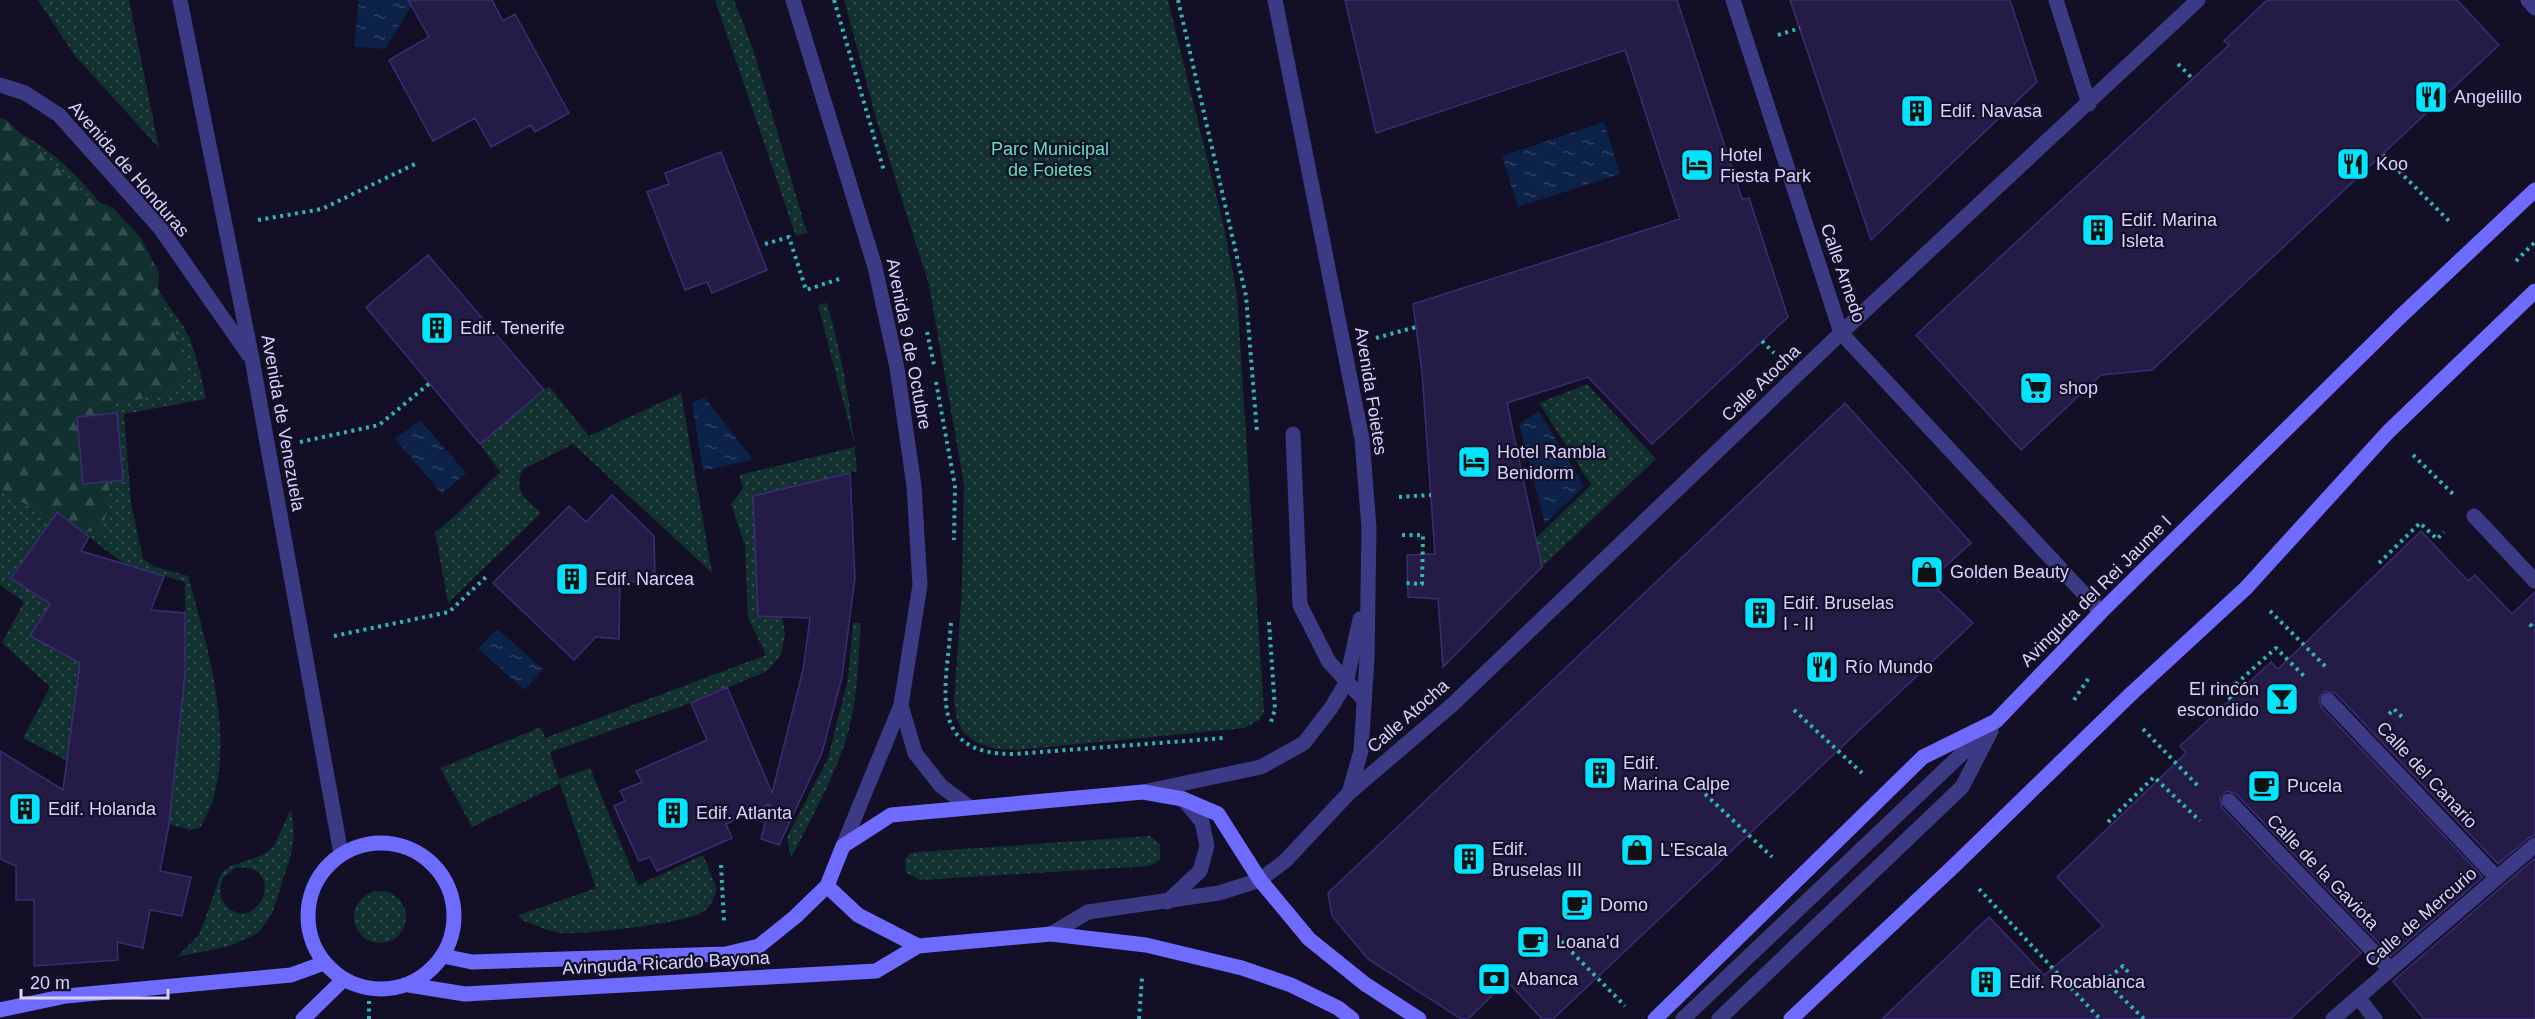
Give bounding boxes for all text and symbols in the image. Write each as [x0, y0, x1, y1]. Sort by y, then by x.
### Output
restaurant icon: Angelillo [2413, 79, 2449, 115]
place label: Angelillo [2454, 87, 2522, 107]
building icon: Edif. Navasa [1899, 93, 1935, 129]
street label: Avenida de Honduras [65, 97, 193, 241]
place label: Edif. Navasa [1940, 101, 2043, 121]
park label: Parc Municipal de Foietes [991, 139, 1109, 180]
place label: Hotel Fiesta Park [1720, 145, 1812, 186]
restaurant icon: Koo [2335, 146, 2371, 182]
hotel icon: Hotel Fiesta Park [1679, 147, 1715, 183]
place label: Koo [2376, 154, 2408, 174]
place label: Edif. Marina Isleta [2121, 210, 2218, 251]
building icon: Edif. Marina Isleta [2080, 212, 2116, 248]
street label: Calle Arnedo [1817, 221, 1869, 325]
street label: Avenida 9 de Octubre [883, 257, 935, 431]
building icon: Edif. Tenerife [419, 310, 455, 346]
place label: Edif. Tenerife [460, 318, 565, 338]
street label: Avenida Foietes [1351, 326, 1391, 456]
street label: Avenida de Venezuela [258, 333, 309, 514]
street label: Calle Atocha [1718, 340, 1805, 425]
supermarket icon: shop [2018, 370, 2054, 406]
place label: shop [2059, 378, 2098, 398]
place label: Hotel Rambla Benidorm [1497, 442, 1607, 483]
hotel icon: Hotel Rambla Benidorm [1456, 444, 1492, 480]
street label: Avinguda del Rei Jaume I [2017, 512, 2175, 670]
shop icon: Golden Beauty [1909, 554, 1945, 590]
building icon: Edif. Narcea [554, 561, 590, 597]
place label: Golden Beauty [1950, 562, 2069, 582]
place label: Edif. Narcea [595, 569, 695, 589]
place label: Edif. Bruselas I - II [1783, 593, 1894, 634]
building icon: Edif. Bruselas I - II [1742, 595, 1778, 631]
restaurant icon: Río Mundo [1804, 649, 1840, 685]
place label: Río Mundo [1845, 657, 1933, 677]
street label: Calle Atocha [1363, 675, 1453, 757]
place label: El rincón escondido [2177, 679, 2259, 720]
bar icon: El rincón escondido [2264, 681, 2300, 717]
street label: Calle del Canario [2373, 718, 2481, 832]
place label: Edif. Marina Calpe [1623, 753, 1730, 794]
building icon: Edif. Marina Calpe [1582, 755, 1618, 791]
cafe icon: Pucela [2246, 768, 2282, 804]
place label: Pucela [2287, 776, 2343, 796]
building icon: Edif. Holanda [7, 791, 43, 827]
building icon: Edif. Atlanta [655, 795, 691, 831]
place label: Edif. Holanda [48, 799, 157, 819]
place label: Edif. Atlanta [696, 803, 793, 823]
street label: Calle de la Gaviota [2263, 810, 2384, 934]
shop icon: L'Escala [1619, 832, 1655, 868]
place label: Edif. Bruselas III [1492, 839, 1582, 880]
place label: L'Escala [1660, 840, 1728, 860]
building icon: Edif. Bruselas III [1451, 841, 1487, 877]
street label: Calle de Mercurio [2361, 863, 2481, 971]
cafe icon: Domo [1559, 887, 1595, 923]
place label: Domo [1600, 895, 1648, 915]
cafe icon: Loana'd [1515, 924, 1551, 960]
place label: Loana'd [1556, 932, 1620, 952]
street label: Avinguda Ricardo Bayona [562, 948, 771, 978]
bank icon: Abanca [1476, 961, 1512, 997]
scale bar [21, 962, 168, 1000]
building icon: Edif. Rocablanca [1968, 964, 2004, 1000]
place label: Abanca [1517, 969, 1579, 989]
place label: Edif. Rocablanca [2009, 972, 2146, 992]
text: 20 m [30, 973, 70, 993]

